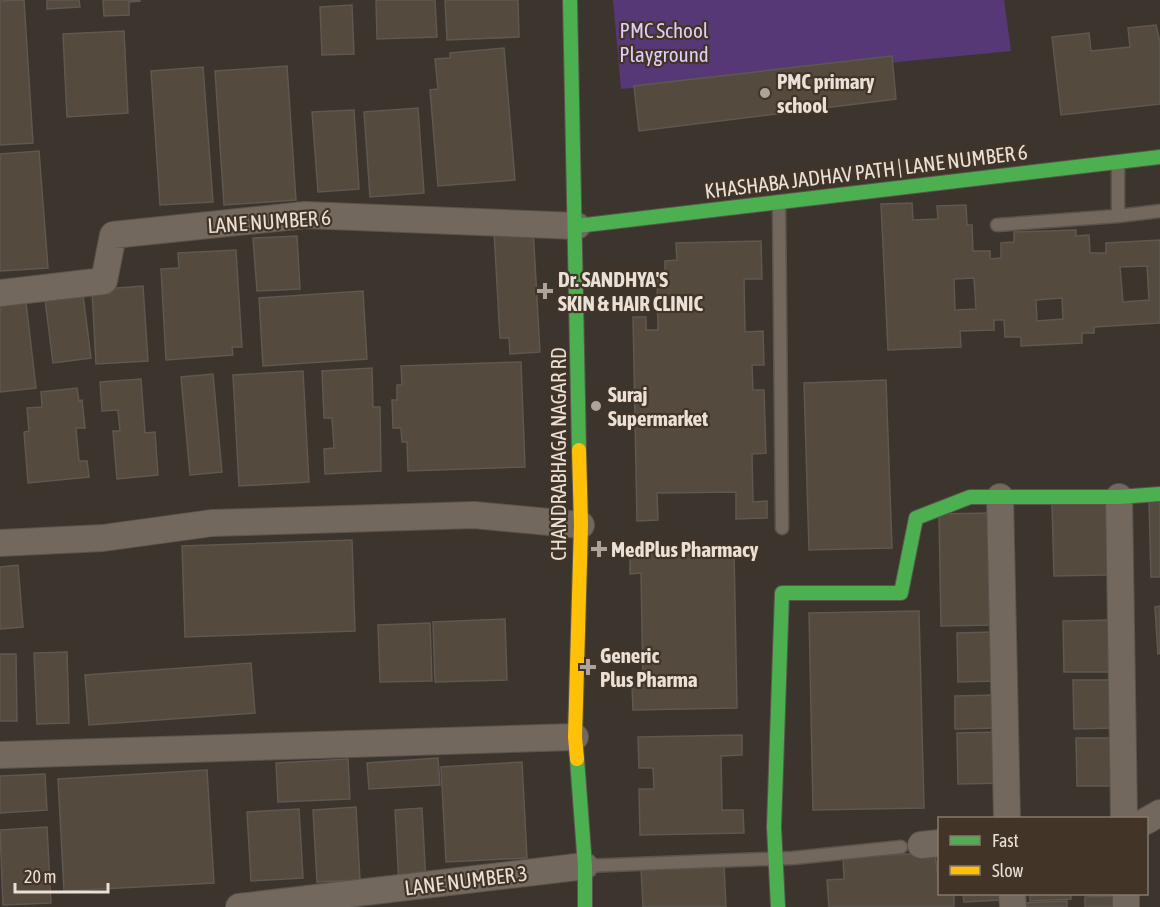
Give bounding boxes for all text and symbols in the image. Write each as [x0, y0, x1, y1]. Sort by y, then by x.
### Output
park label: PMC School Playground [619, 18, 709, 66]
place label: PMC primary school [777, 69, 875, 117]
marker: PMC primary school [758, 86, 772, 100]
street label: KHASHABA JADHAV PATH | LANE NUMBER 6 [703, 139, 1029, 203]
street label: LANE NUMBER 6 [206, 205, 332, 237]
place label: Dr. SANDHYA'S SKIN & HAIR CLINIC [558, 267, 703, 315]
marker: Dr. SANDHYA'S SKIN & HAIR CLINIC [536, 282, 554, 300]
street label: CHANDRABHAGA NAGAR RD [546, 347, 570, 561]
place label: Suraj Supermarket [608, 382, 708, 430]
marker: Suraj Supermarket [589, 399, 603, 413]
place label: MedPlus Pharmacy [611, 537, 759, 561]
marker: MedPlus Pharmacy [592, 542, 606, 556]
place label: Generic Plus Pharma [600, 643, 698, 691]
marker: Generic Plus Pharma [581, 660, 595, 674]
legend [938, 817, 1148, 895]
text: Fast [992, 830, 1019, 851]
scale bar [15, 856, 108, 894]
text: Slow [992, 860, 1023, 881]
street label: LANE NUMBER 3 [403, 861, 529, 899]
text: 20 m [24, 866, 56, 887]

